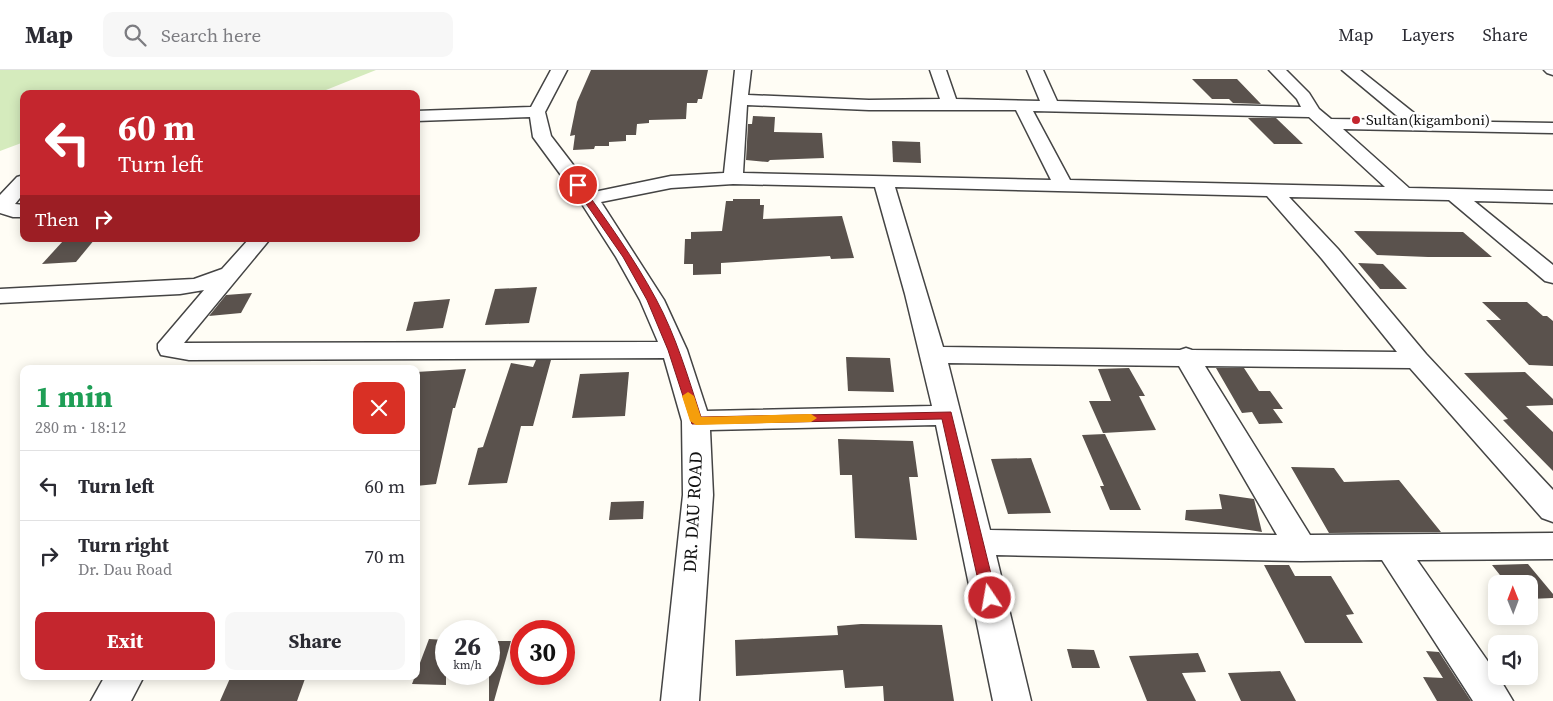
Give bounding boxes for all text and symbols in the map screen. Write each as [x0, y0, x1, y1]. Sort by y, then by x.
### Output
search box [103, 12, 453, 57]
text: Map [25, 18, 73, 51]
icon: search [121, 21, 149, 49]
text: Search here [161, 22, 261, 48]
text: Map [1338, 22, 1373, 47]
text: Layers [1401, 22, 1454, 47]
text: Share [1482, 22, 1528, 47]
text: 60 m [118, 104, 195, 152]
place label: Sultan(kigamboni) [1366, 109, 1490, 130]
icon: left [35, 110, 100, 175]
marker: Sultan(kigamboni) [1350, 114, 1362, 126]
text: Turn left [118, 149, 203, 179]
pin [557, 164, 599, 206]
icon: arrive [564, 171, 592, 199]
icon: right [89, 205, 117, 233]
text: Then [35, 206, 79, 232]
text: 1 min [35, 376, 113, 417]
button: close [353, 382, 405, 434]
text: 280 m · 18:12 [35, 416, 126, 438]
street label: DR. DAU ROAD [677, 451, 708, 573]
icon: left [35, 472, 63, 500]
text: Turn left [78, 473, 154, 499]
text: 60 m [364, 473, 405, 499]
text: Turn right [78, 532, 169, 558]
icon: right [35, 542, 63, 570]
text: 70 m [364, 543, 405, 569]
text: Dr. Dau Road [78, 558, 172, 580]
position arrow [963, 571, 1015, 623]
north arrow [1488, 575, 1538, 625]
map controls [1488, 575, 1538, 685]
button: Exit [35, 612, 215, 670]
button: Share [225, 612, 405, 670]
speed limit sign: 30 [510, 620, 575, 685]
text: 26 [454, 629, 481, 663]
button: sound [1488, 635, 1538, 685]
text: km/h [453, 657, 482, 673]

